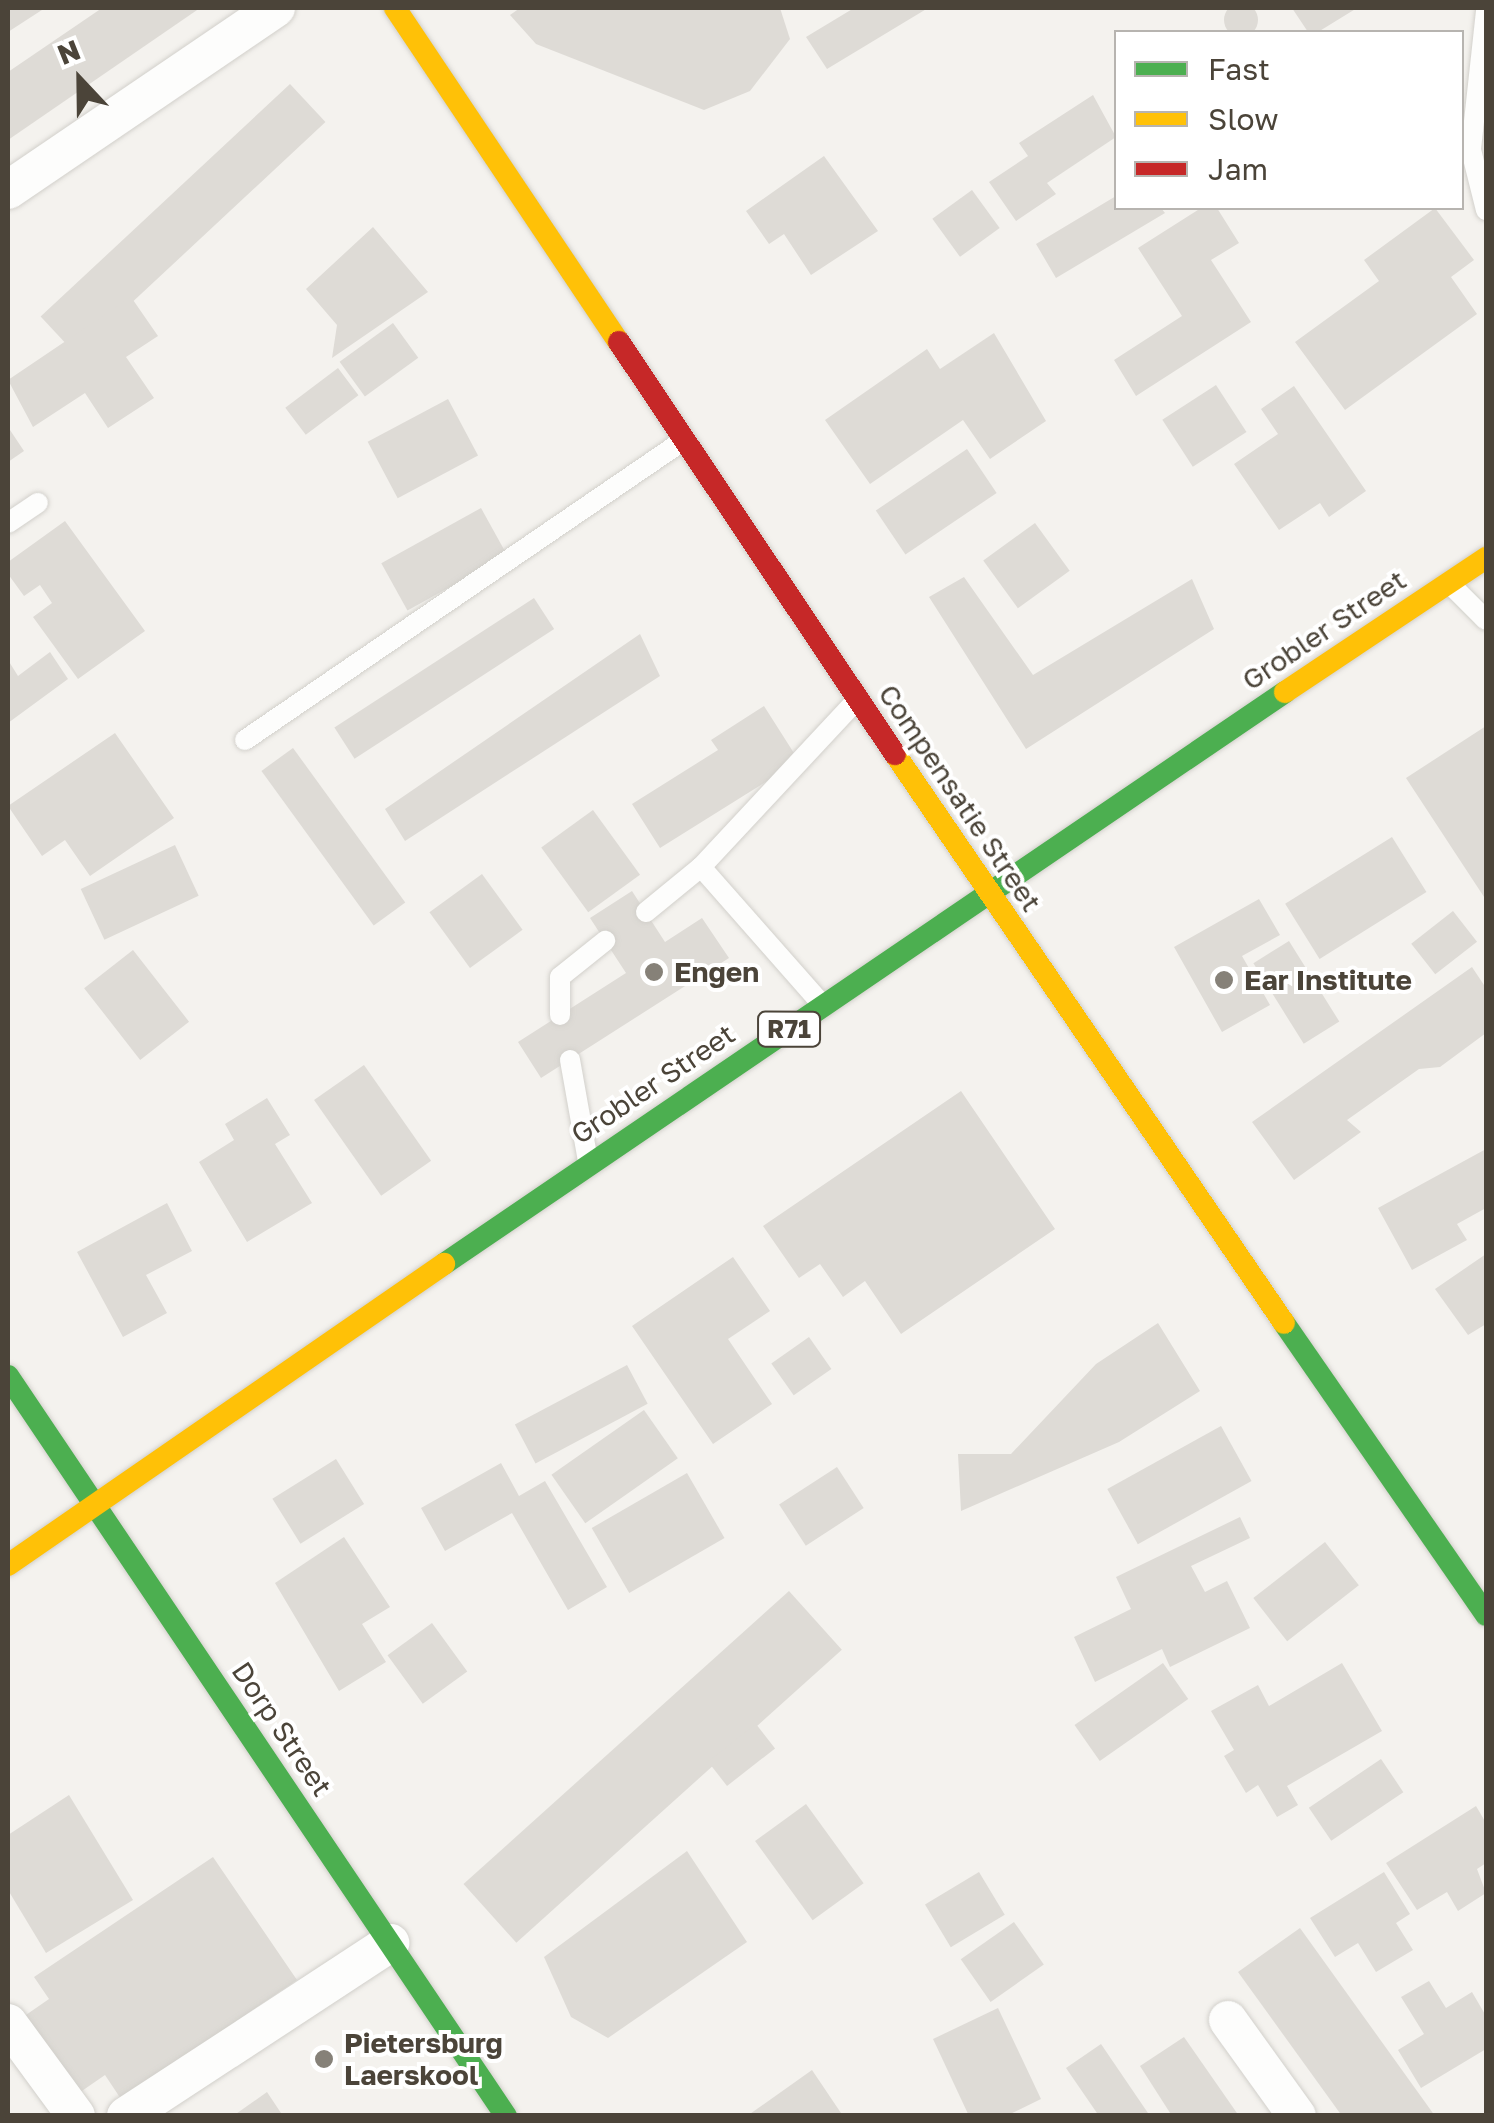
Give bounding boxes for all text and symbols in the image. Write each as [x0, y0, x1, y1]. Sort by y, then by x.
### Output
north arrow [30, 30, 130, 130]
legend [1114, 30, 1464, 210]
text: N [53, 32, 85, 71]
text: Fast [1208, 51, 1270, 87]
text: Slow [1208, 101, 1279, 137]
text: Jam [1208, 151, 1268, 187]
street label: Grobler Street [1236, 563, 1412, 697]
street label: Compensatie Street [872, 678, 1048, 918]
place label: Engen [674, 955, 759, 989]
marker: Engen [643, 961, 665, 983]
place label: Ear Institute [1244, 963, 1412, 997]
marker: Ear Institute [1213, 969, 1235, 991]
road number: R71 [756, 1009, 822, 1049]
street label: Grobler Street [565, 1017, 741, 1151]
street label: Dorp Street [225, 1656, 339, 1802]
place label: Pietersburg Laerskool [344, 2026, 503, 2092]
marker: Pietersburg Laerskool [313, 2048, 335, 2070]

